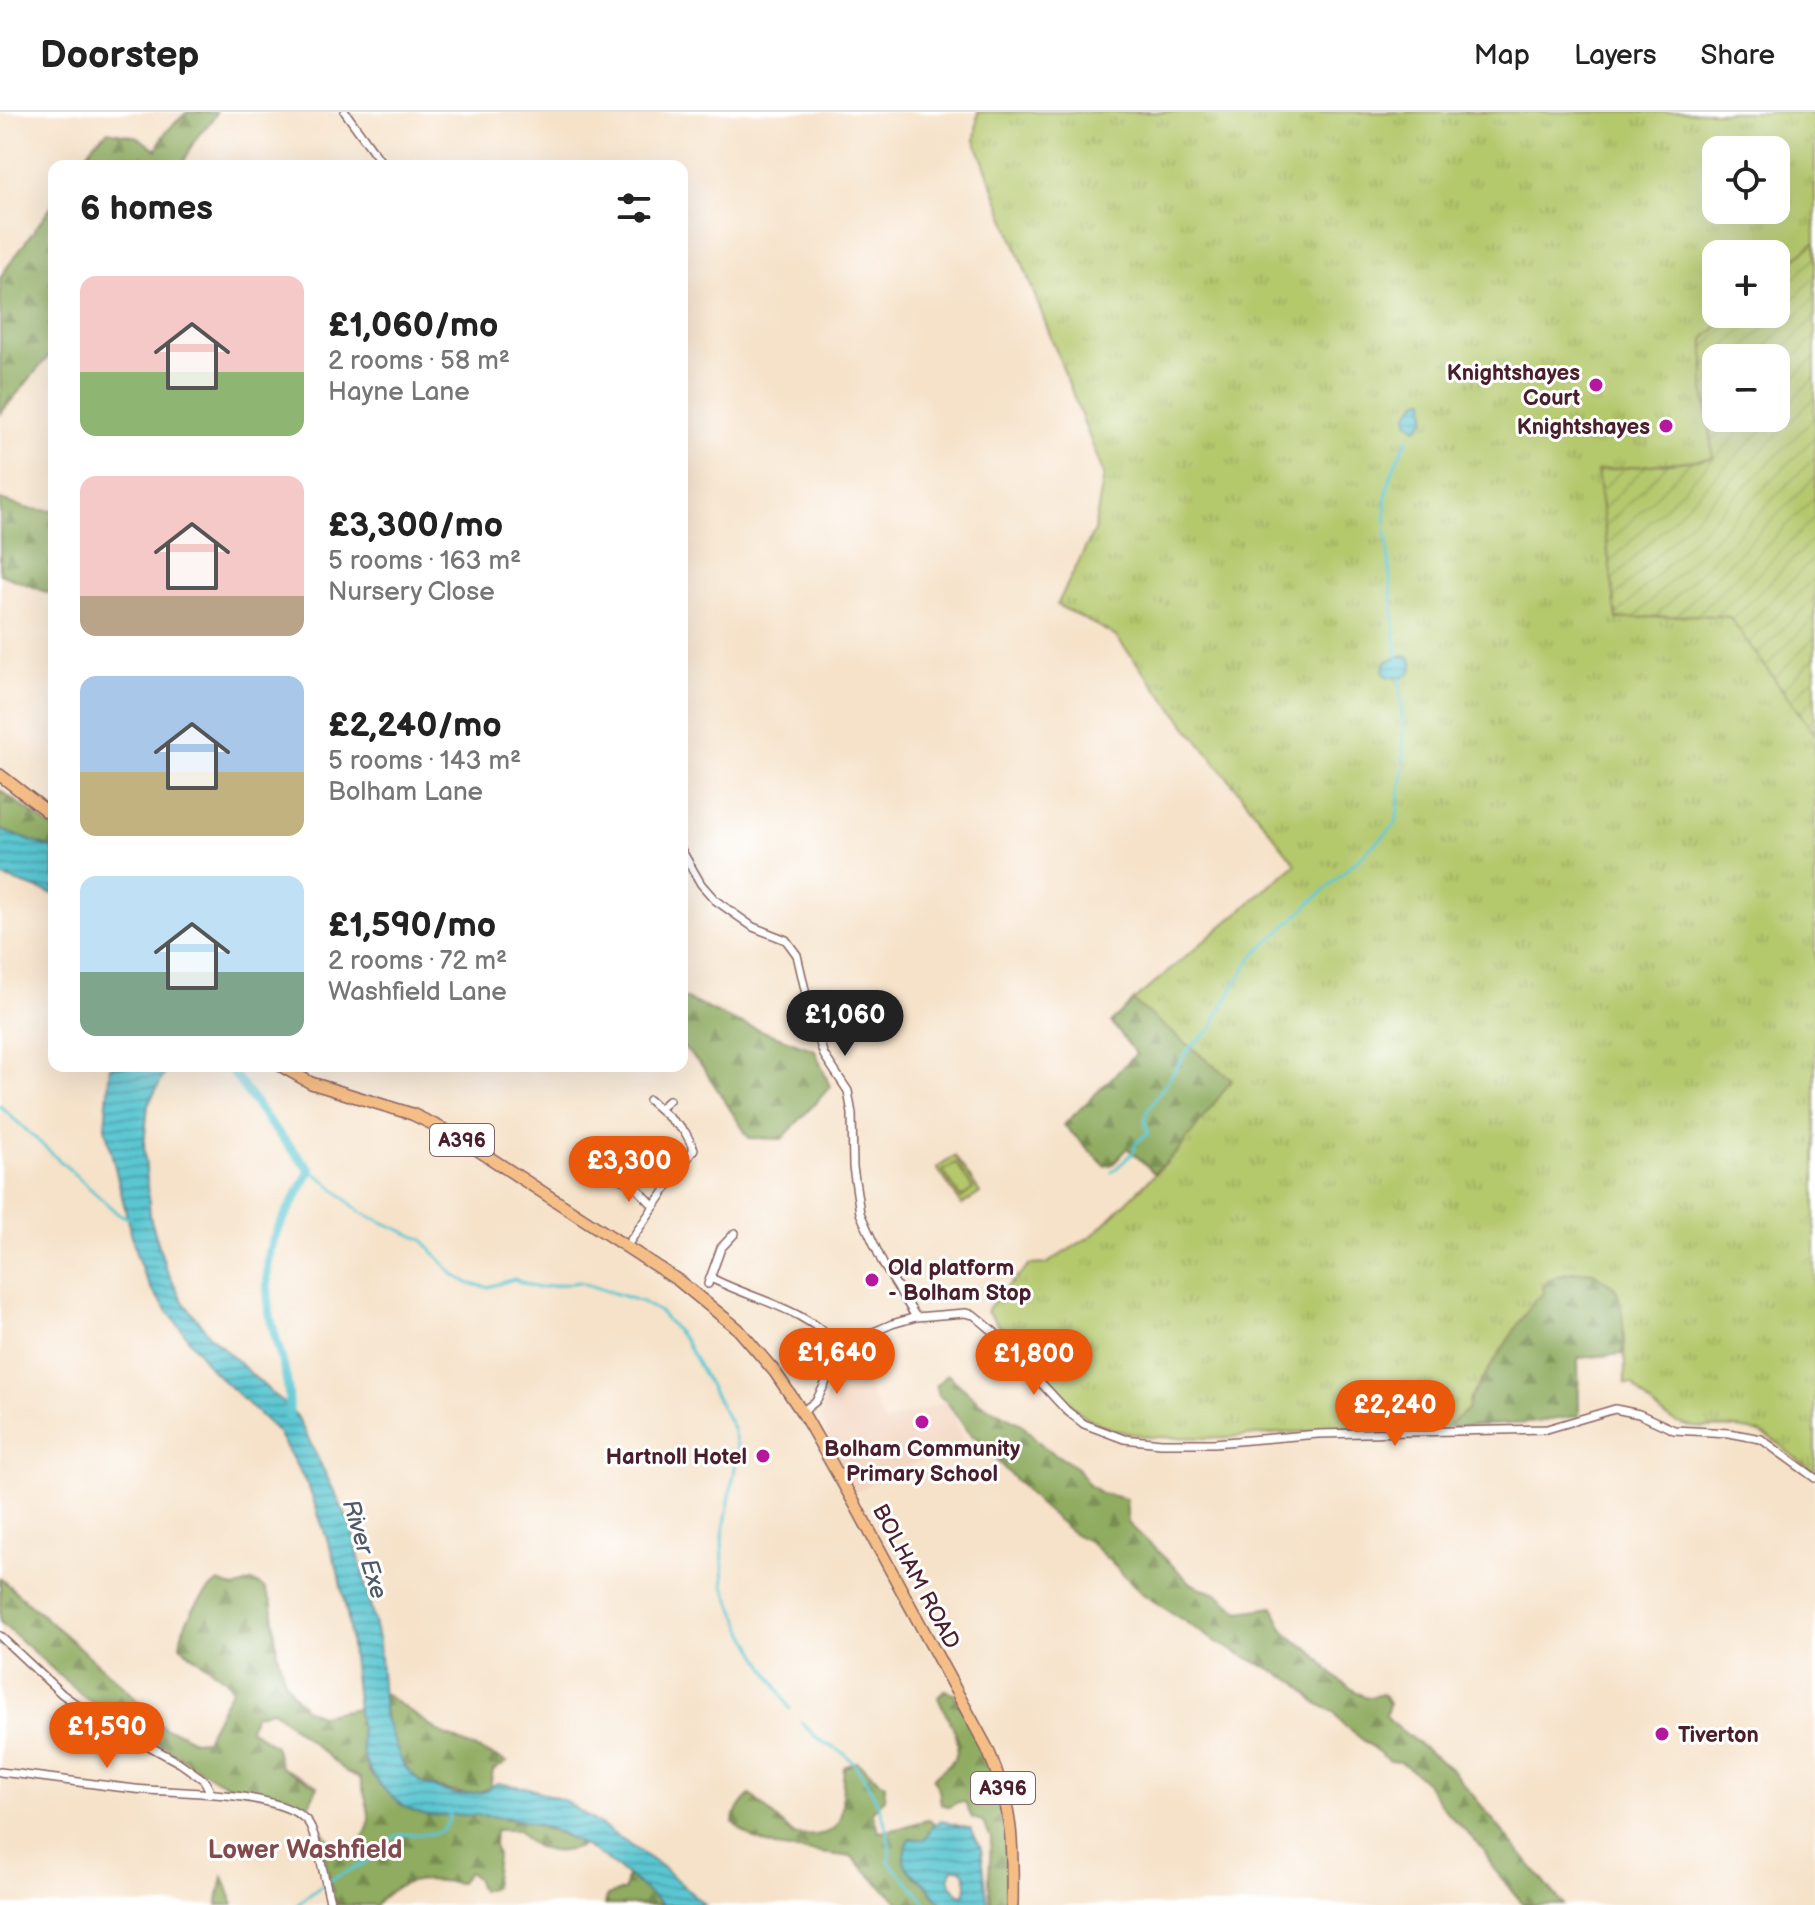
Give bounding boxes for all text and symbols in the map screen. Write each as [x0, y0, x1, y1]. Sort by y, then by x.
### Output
text: Doorstep [40, 33, 199, 78]
text: Map [1474, 39, 1530, 72]
text: Layers [1574, 39, 1657, 72]
text: Share [1701, 39, 1775, 72]
map controls [1702, 136, 1790, 432]
button: locate [1702, 136, 1790, 224]
icon: filters [612, 186, 656, 230]
text: 6 homes [80, 188, 213, 229]
button: + [1702, 240, 1790, 328]
text: £1,060/mo [328, 305, 498, 346]
icon: home [144, 308, 240, 404]
button: − [1702, 344, 1790, 432]
text: 2 rooms · 58 m² [328, 346, 510, 377]
place label: Knightshayes Court [1447, 360, 1581, 412]
marker: Knightshayes Court [1587, 376, 1605, 394]
text: Hayne Lane [328, 377, 470, 408]
place label: Knightshayes [1517, 414, 1650, 441]
marker: Knightshayes [1657, 417, 1675, 435]
text: £3,300/mo [328, 505, 503, 546]
icon: home [144, 508, 240, 604]
text: 5 rooms · 163 m² [328, 546, 521, 577]
text: Nursery Close [328, 577, 495, 608]
text: £2,240/mo [328, 705, 502, 746]
icon: home [144, 708, 240, 804]
text: 5 rooms · 143 m² [328, 746, 521, 777]
text: Bolham Lane [328, 777, 483, 808]
text: £1,590/mo [328, 905, 496, 946]
icon: home [144, 908, 240, 1004]
text: 2 rooms · 72 m² [328, 946, 507, 977]
text: Washfield Lane [328, 977, 507, 1008]
pin: £1,060 [780, 990, 910, 1058]
text: £1,060 [804, 1000, 886, 1031]
road number: A396 [430, 1124, 494, 1156]
pin: £3,300 [564, 1136, 694, 1204]
text: £3,300 [587, 1146, 671, 1177]
place label: Old platform - Bolham Stop [888, 1255, 1031, 1307]
marker: Old platform - Bolham Stop [863, 1271, 881, 1289]
pin: £1,640 [772, 1328, 902, 1396]
pin: £1,800 [969, 1329, 1099, 1397]
text: £1,640 [797, 1338, 877, 1369]
text: £1,800 [994, 1339, 1074, 1370]
pin: £2,240 [1330, 1380, 1460, 1448]
text: £2,240 [1353, 1390, 1437, 1421]
marker: Bolham Community Primary School [913, 1413, 931, 1431]
place label: Bolham Community Primary School [824, 1436, 1020, 1488]
place label: Hartnoll Hotel [606, 1444, 747, 1471]
marker: Hartnoll Hotel [754, 1447, 772, 1465]
water label: River Exe [336, 1496, 393, 1602]
street label: BOLHAM ROAD [866, 1500, 965, 1654]
pin: £1,590 [42, 1702, 172, 1770]
text: £1,590 [67, 1712, 147, 1743]
place label: Tiverton [1678, 1722, 1759, 1749]
marker: Tiverton [1653, 1725, 1671, 1743]
road number: A396 [971, 1772, 1035, 1804]
district label: Lower Washfield [208, 1835, 402, 1866]

